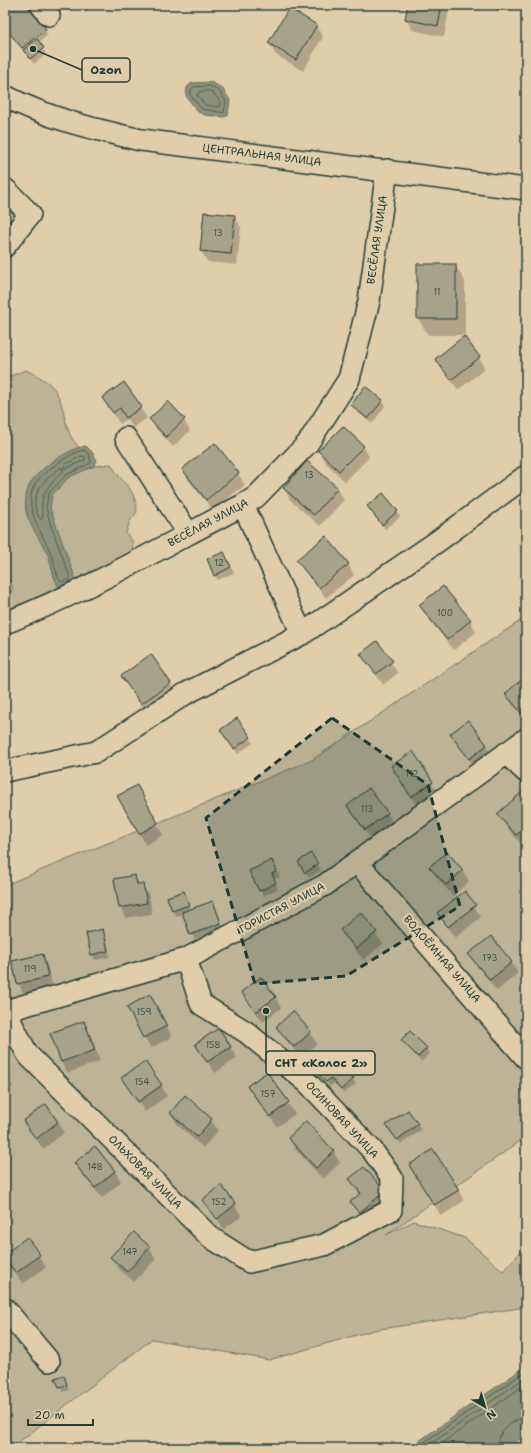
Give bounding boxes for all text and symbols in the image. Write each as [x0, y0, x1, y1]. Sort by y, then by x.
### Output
callout: Ozon [82, 58, 130, 82]
text: Ozon [90, 62, 122, 78]
street label: ЦЕНТРАЛЬНАЯ УЛИЦА [202, 140, 322, 170]
street label: ВЕСЁЛАЯ УЛИЦА [363, 195, 391, 285]
house number: 13 [213, 227, 223, 239]
house number: 11 [433, 286, 441, 298]
house number: 13 [304, 469, 314, 481]
street label: ВЕСЁЛАЯ УЛИЦА [165, 495, 251, 551]
house number: 12 [214, 557, 224, 569]
house number: 100 [437, 607, 453, 619]
house number: 112 [405, 768, 419, 780]
house number: 113 [360, 803, 374, 815]
street label: ГОРИСТАЯ УЛИЦА [237, 879, 327, 937]
street label: ВОДОЁМНАЯ УЛИЦА [400, 912, 484, 1006]
house number: 173 [482, 952, 498, 964]
house number: 119 [23, 963, 37, 975]
house number: 159 [137, 1006, 152, 1018]
house number: 158 [205, 1039, 221, 1051]
callout: СНТ «Колос 2» [266, 1051, 375, 1075]
text: СНТ «Колос 2» [275, 1055, 367, 1071]
house number: 154 [134, 1076, 150, 1088]
street label: ОСИНОВАЯ УЛИЦА [302, 1078, 382, 1162]
house number: 157 [261, 1088, 275, 1100]
street label: ОЛЬХОВАЯ УЛИЦА [105, 1132, 185, 1212]
house number: 148 [87, 1161, 103, 1173]
house number: 152 [212, 1196, 226, 1208]
house number: 147 [122, 1246, 138, 1258]
north arrow [465, 1387, 505, 1427]
scale bar [28, 1401, 93, 1427]
text: N [483, 1406, 499, 1423]
text: 20 m [34, 1407, 65, 1423]

